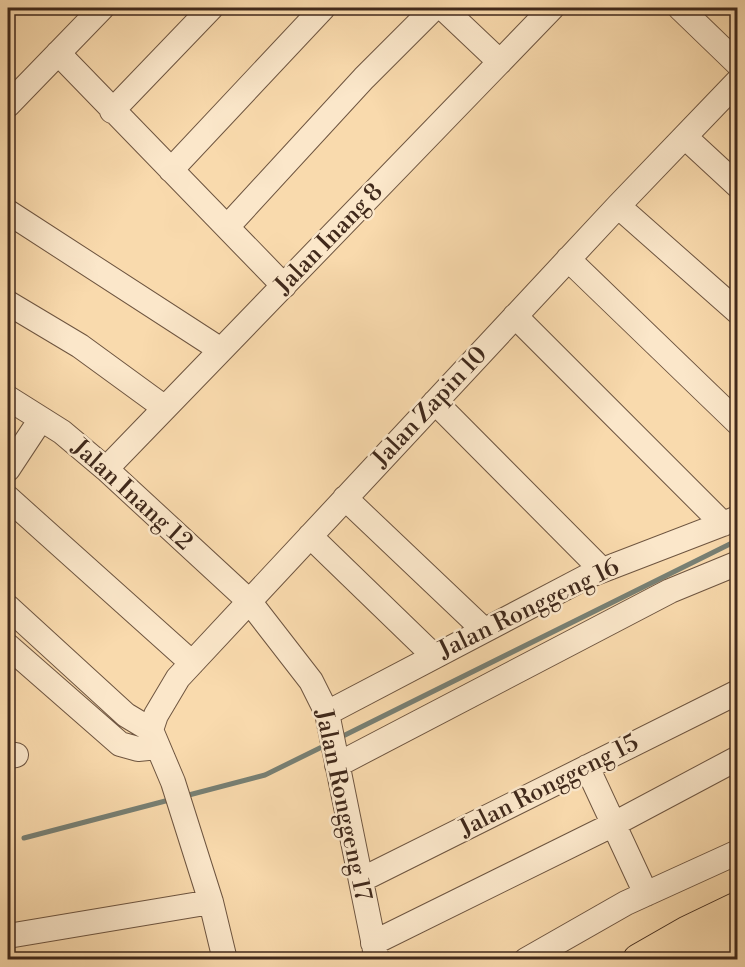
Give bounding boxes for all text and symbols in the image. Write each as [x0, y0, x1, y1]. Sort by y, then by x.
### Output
street label: Jalan Inang 8 [268, 177, 389, 301]
street label: Jalan Zapin 10 [365, 340, 494, 475]
street label: Jalan Inang 12 [65, 432, 199, 557]
street label: Jalan Ronggeng 16 [433, 552, 624, 666]
street label: Jalan Ronggeng 17 [308, 706, 378, 903]
street label: Jalan Ronggeng 15 [454, 728, 644, 845]

